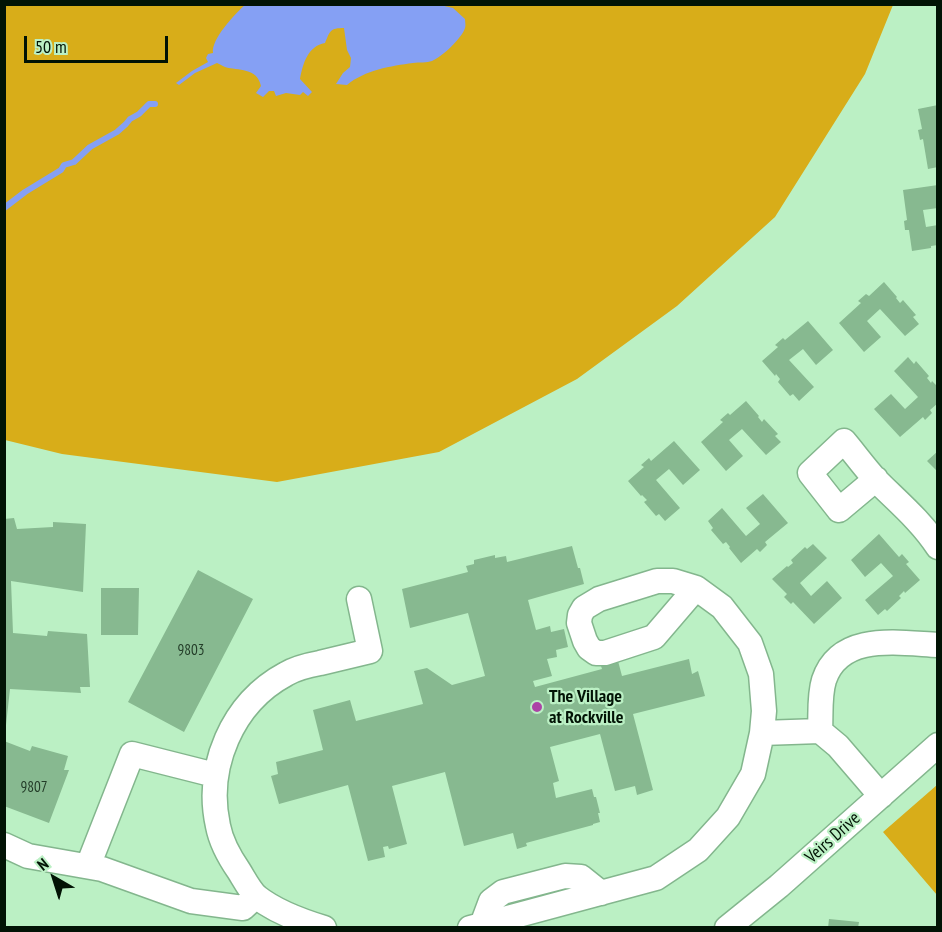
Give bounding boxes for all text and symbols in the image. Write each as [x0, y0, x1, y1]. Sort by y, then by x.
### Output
scale bar [27, 24, 171, 62]
text: 50 m [35, 35, 67, 58]
house number: 9803 [178, 642, 204, 660]
place label: The Village at Rockville [549, 686, 623, 728]
marker: The Village at Rockville [530, 700, 544, 714]
house number: 9807 [21, 779, 47, 797]
street label: Veirs Drive [801, 808, 865, 868]
north arrow [24, 848, 84, 908]
text: N [33, 854, 52, 875]

